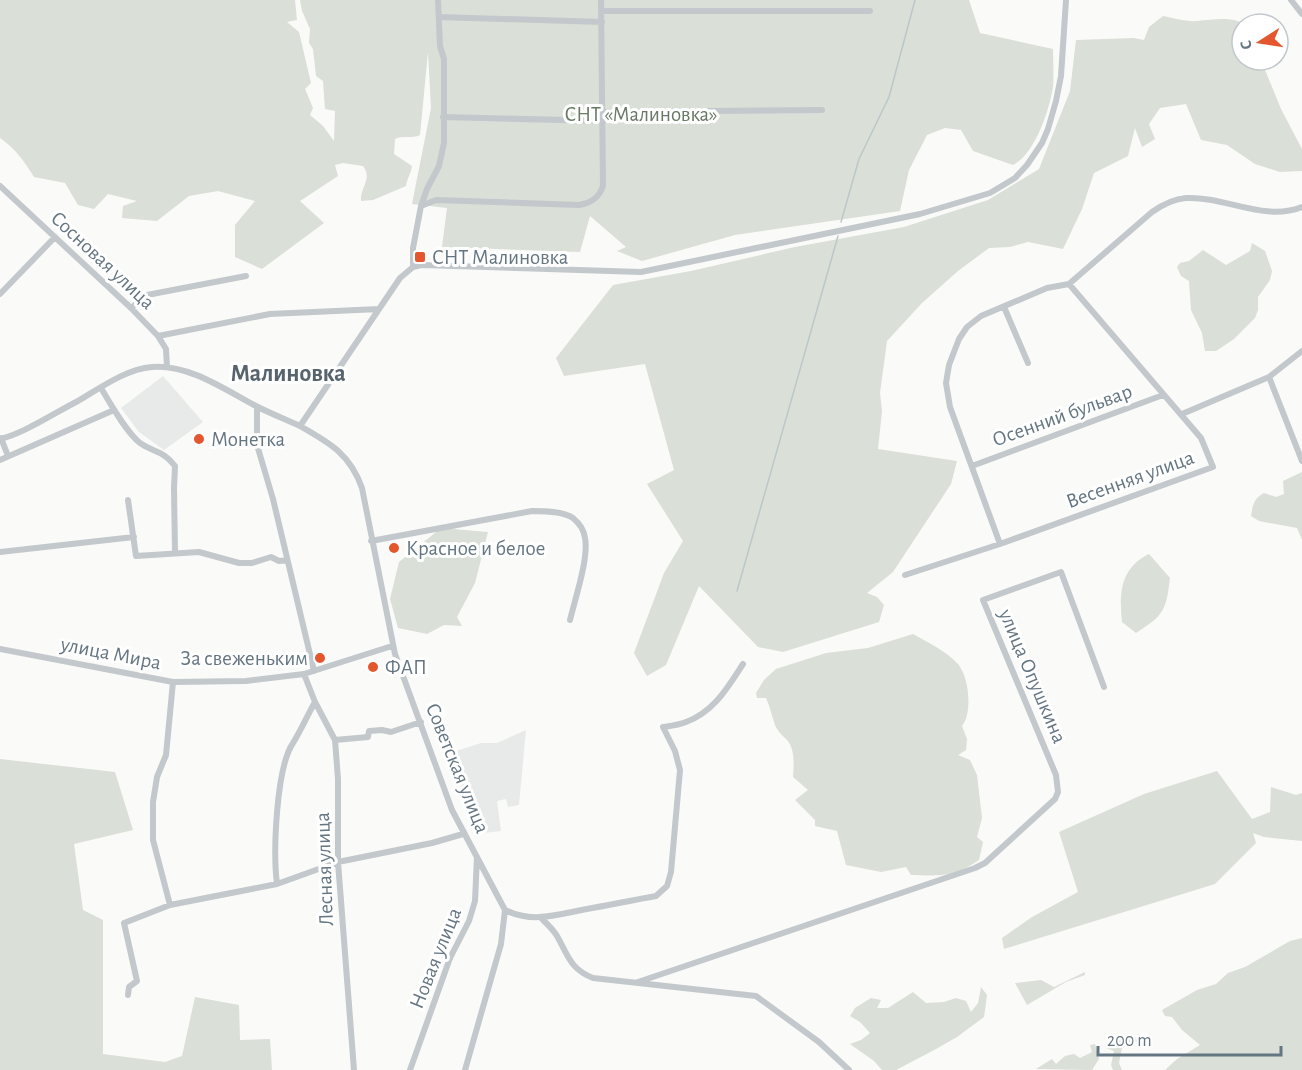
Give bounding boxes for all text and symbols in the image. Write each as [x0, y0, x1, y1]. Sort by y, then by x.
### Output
north arrow [1230, 12, 1290, 72]
text: С [1238, 39, 1255, 51]
park label: СНТ «Малиновка» [564, 104, 718, 125]
street label: Сосновая улица [47, 207, 159, 314]
place label: СНТ Малиновка [432, 247, 569, 268]
marker: СНТ Малиновка [413, 250, 427, 264]
district label: Малиновка [230, 362, 346, 386]
street label: Осенний бульвар [990, 380, 1135, 450]
place label: Монетка [211, 429, 285, 450]
marker: Монетка [192, 432, 206, 446]
street label: Весенняя улица [1063, 446, 1197, 512]
place label: Красное и белое [406, 538, 545, 559]
marker: Красное и белое [387, 541, 401, 555]
street label: улица Опушкина [994, 605, 1070, 747]
street label: улица Мира [58, 633, 163, 674]
place label: За свеженьким [180, 648, 308, 669]
marker: За свеженьким [313, 651, 327, 665]
place label: ФАП [385, 657, 427, 678]
marker: ФАП [366, 660, 380, 674]
street label: Советская улица [422, 700, 493, 837]
street label: Лесная улица [312, 811, 337, 926]
street label: Новая улица [406, 904, 465, 1012]
scale bar [1098, 1019, 1281, 1057]
text: 200 m [1107, 1032, 1152, 1050]

